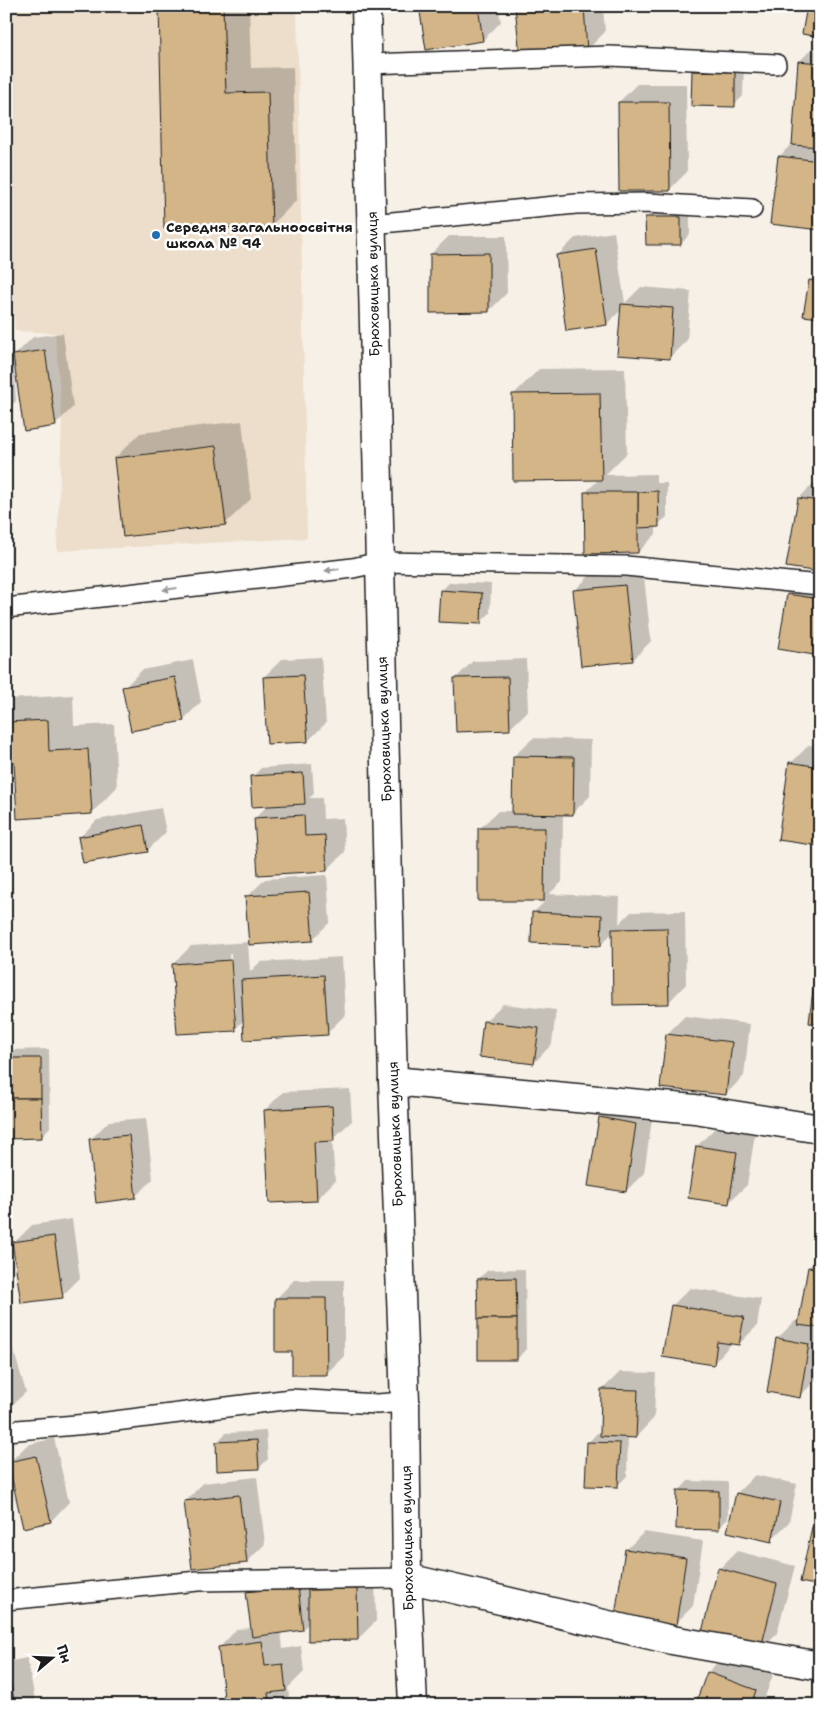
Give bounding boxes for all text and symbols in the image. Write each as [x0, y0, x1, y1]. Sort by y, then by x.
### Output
street label: Брюховицька вулиця [363, 211, 383, 357]
place label: Середня загальноосвітня школа № 94 [166, 218, 353, 252]
marker: Середня загальноосвітня школа № 94 [150, 229, 162, 241]
one-way arrow [323, 566, 339, 574]
one-way arrow [162, 585, 178, 593]
street label: Брюховицька вулиця [372, 656, 396, 802]
street label: Брюховицька вулиця [383, 1061, 407, 1207]
street label: Брюховицька вулиця [397, 1465, 417, 1611]
north arrow [28, 1634, 78, 1684]
text: Пн [53, 1642, 76, 1665]

